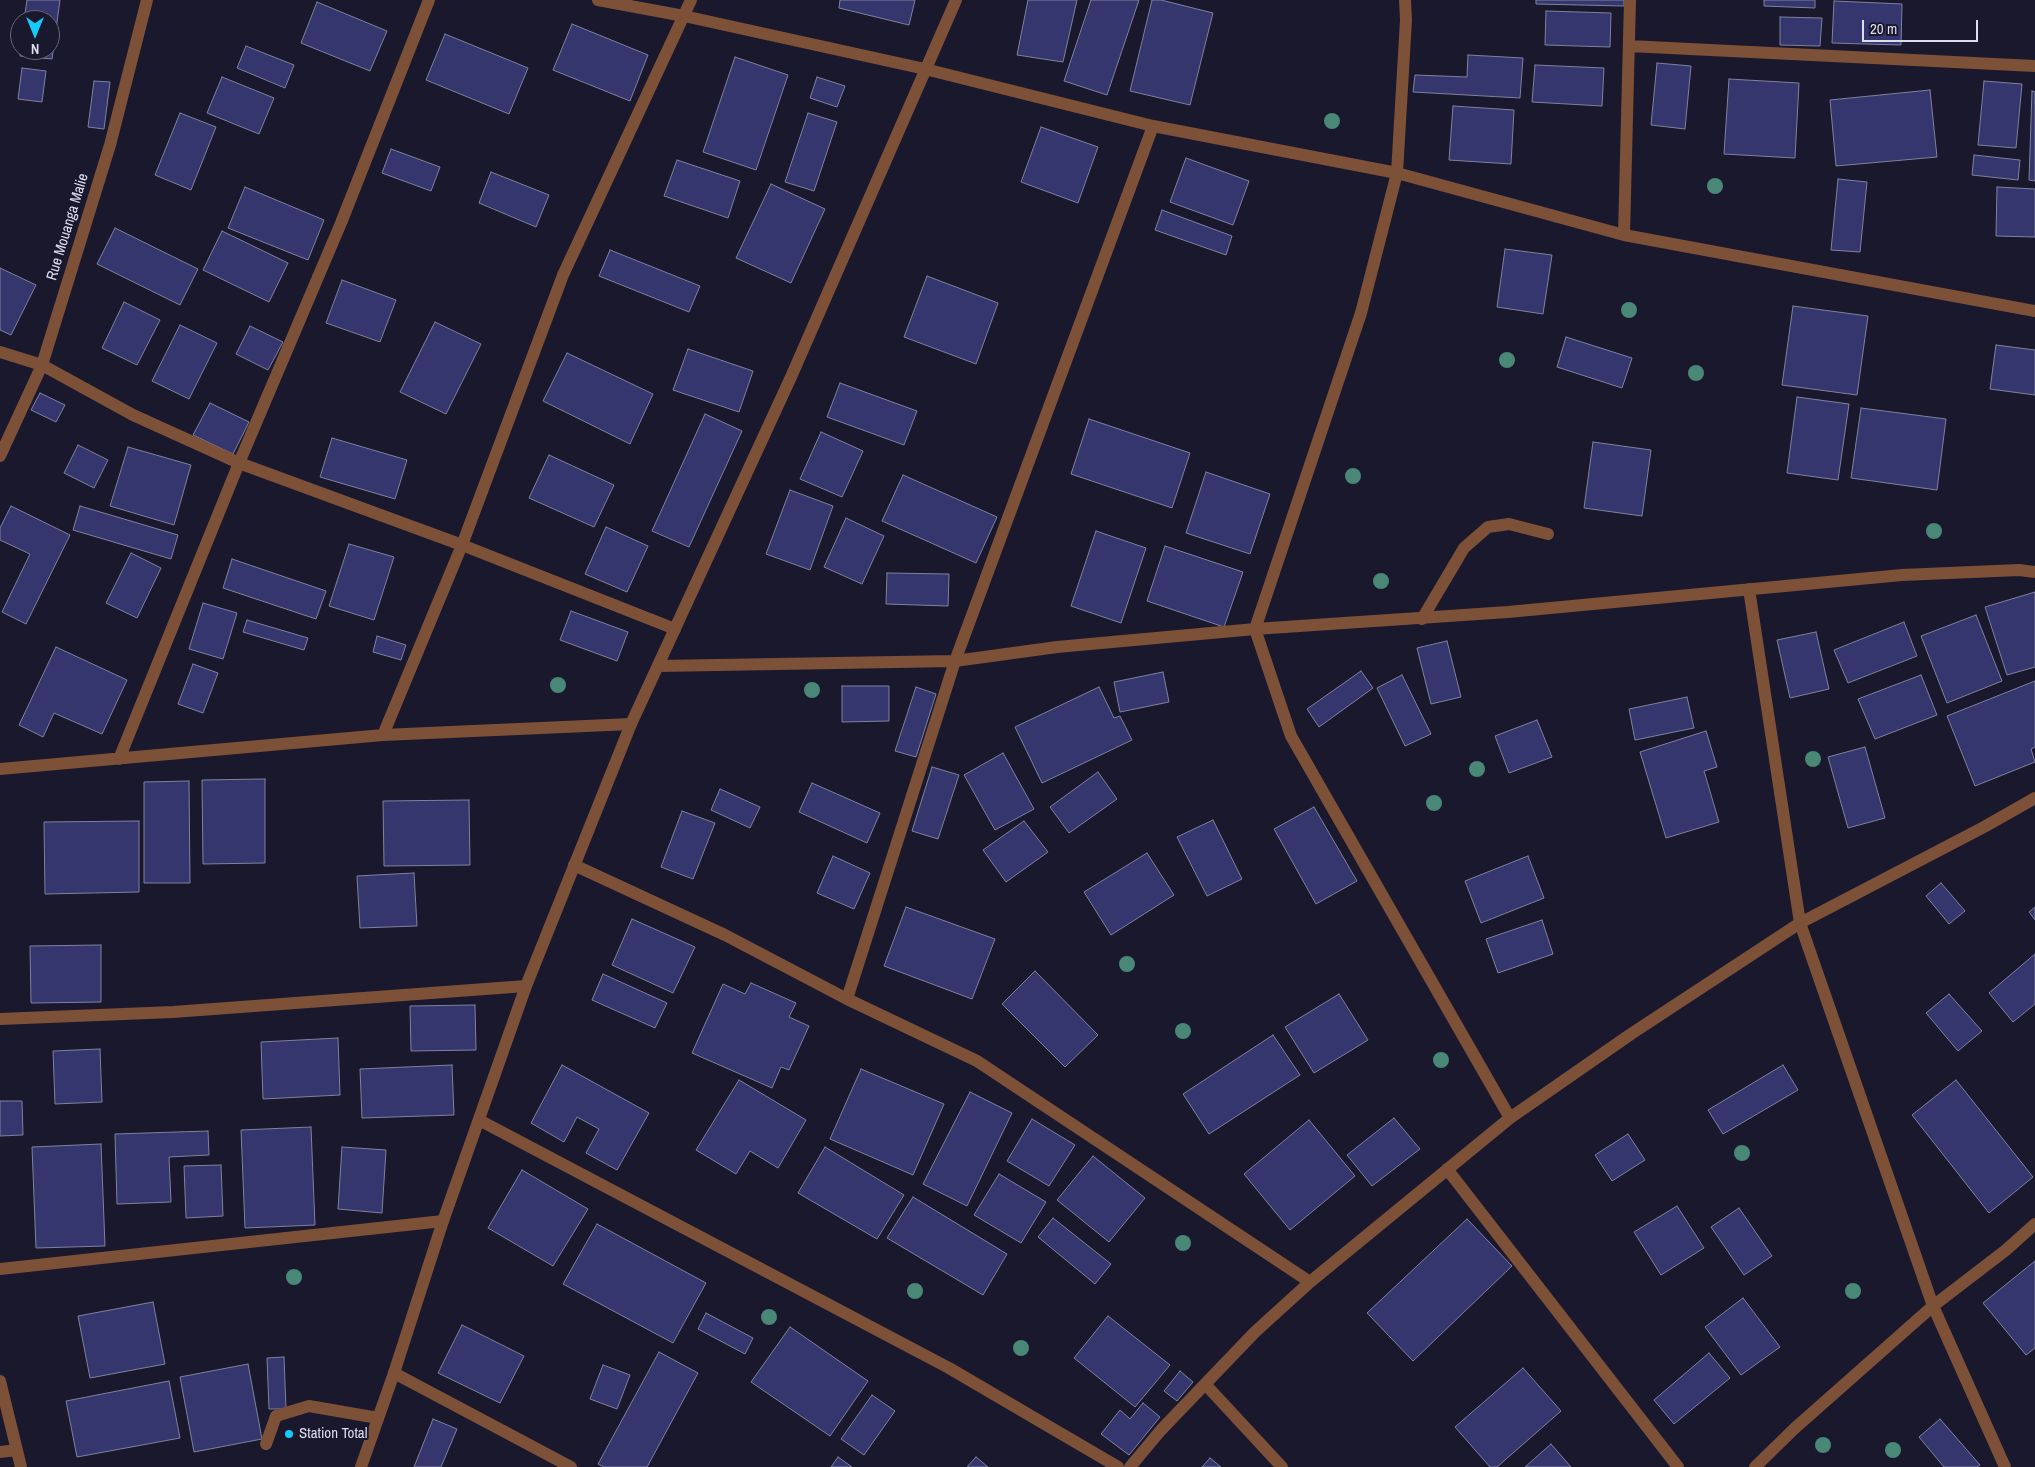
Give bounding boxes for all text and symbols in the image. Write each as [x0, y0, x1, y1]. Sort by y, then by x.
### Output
north arrow [10, 10, 60, 60]
scale bar [1865, 10, 1981, 42]
text: 20 m [1870, 18, 1897, 39]
text: N [31, 40, 39, 58]
street label: Rue Mouanga Malie [43, 171, 93, 283]
place label: Station Total [299, 1425, 367, 1443]
marker: Station Total [283, 1428, 295, 1440]

